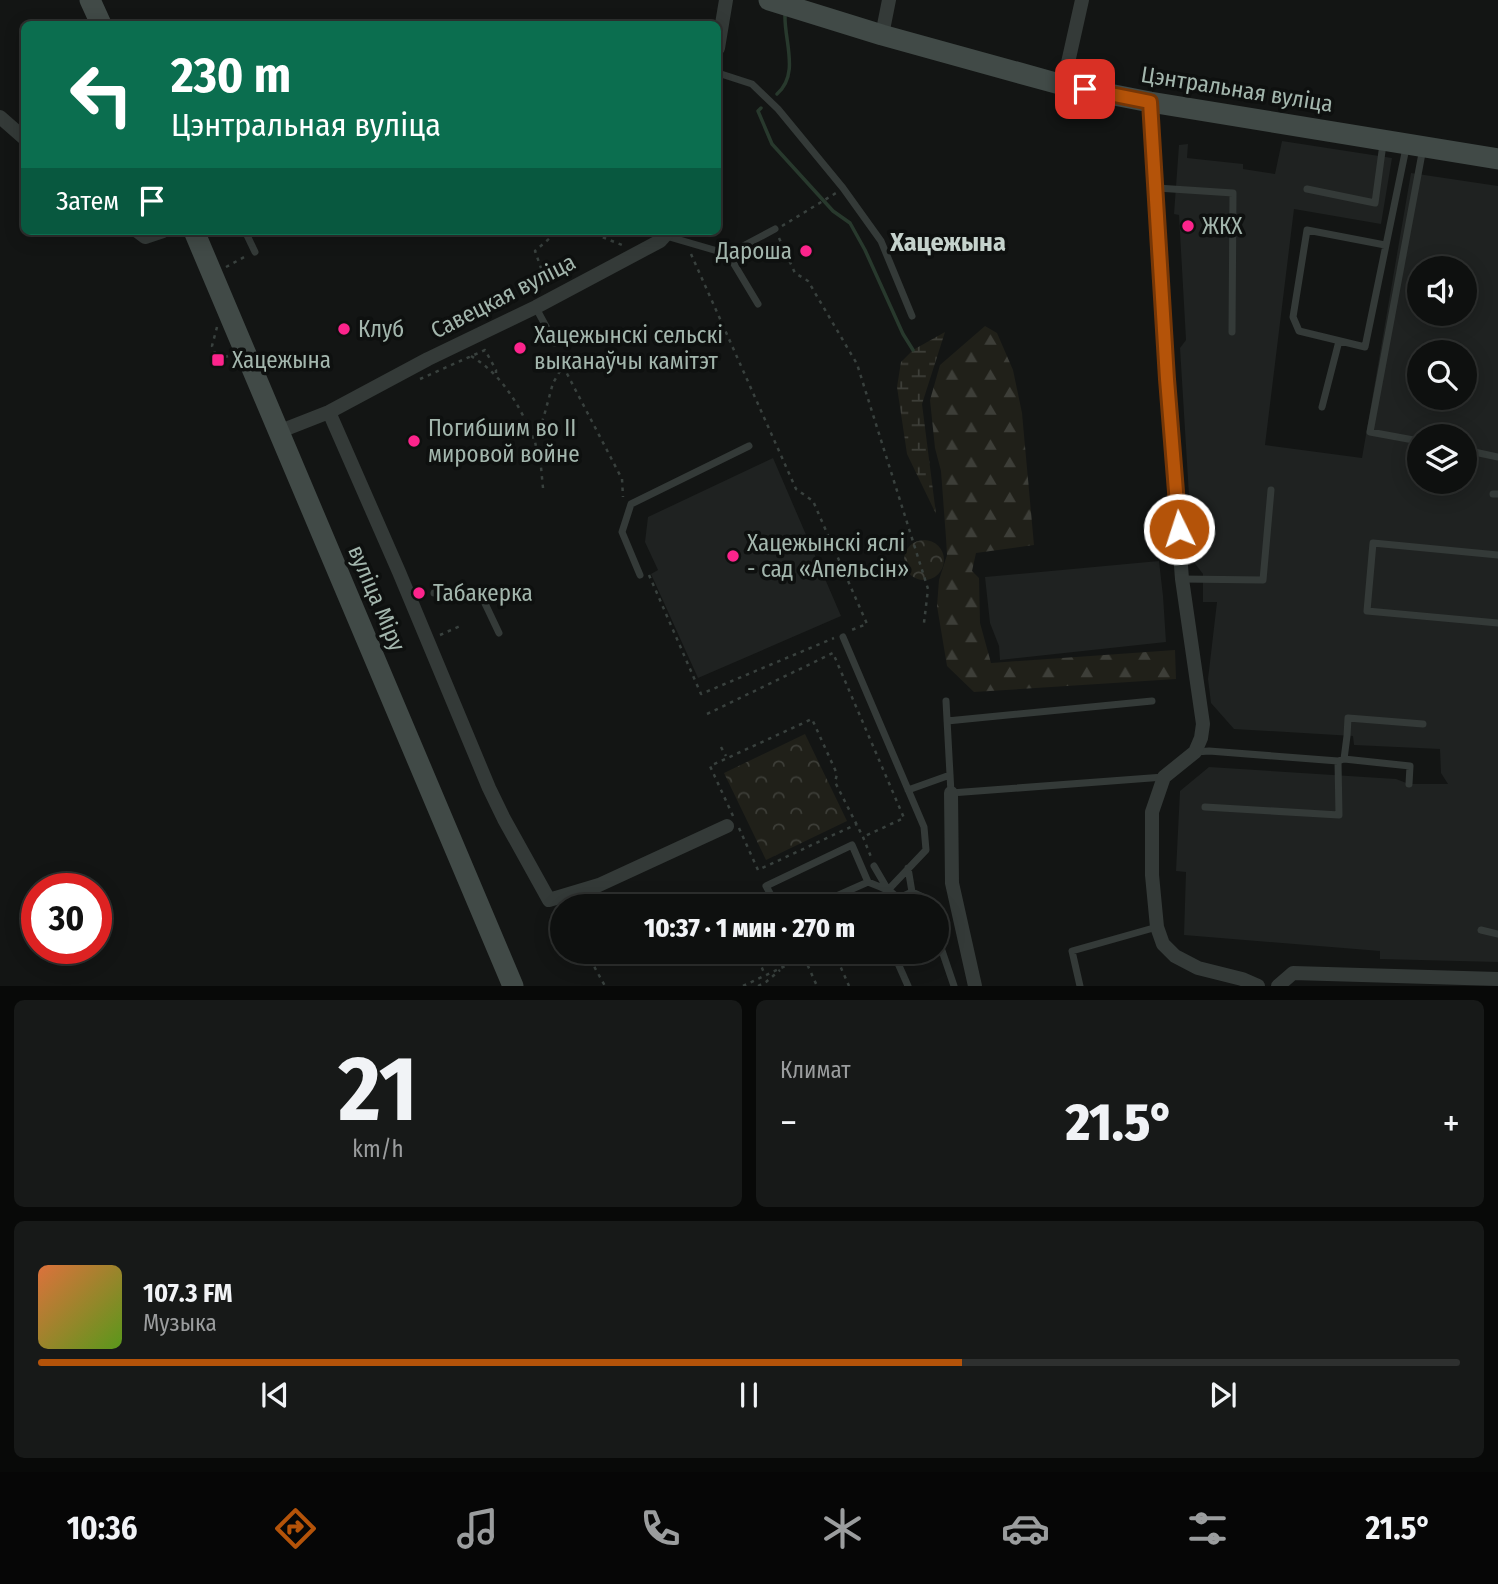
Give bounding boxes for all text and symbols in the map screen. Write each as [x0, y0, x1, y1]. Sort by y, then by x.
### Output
text: 230 m [171, 46, 291, 105]
icon: left [56, 49, 147, 140]
pin [1055, 59, 1115, 119]
street label: Цэнтральная вуліца [1139, 60, 1335, 118]
icon: arrive [1066, 70, 1104, 108]
text: Цэнтральная вуліца [171, 106, 441, 144]
icon: arrive [133, 182, 171, 220]
text: Затем [56, 186, 119, 217]
place label: ЖКХ [1202, 212, 1243, 240]
marker: ЖКХ [1180, 218, 1196, 234]
district label: Хацежына [889, 227, 1006, 258]
place label: Дароша [715, 237, 792, 265]
marker: Дароша [798, 243, 814, 259]
street label: Савецкая вуліца [426, 248, 580, 344]
map controls [1407, 256, 1477, 494]
button: sound [1407, 256, 1477, 326]
place label: Клуб [358, 315, 404, 343]
marker: Клуб [336, 321, 352, 337]
place label: Хацежынскі сельскі выканаўчы камітэт [534, 321, 723, 375]
marker: Хацежынскі сельскі выканаўчы камітэт [512, 340, 528, 356]
button: search [1407, 340, 1477, 410]
place label: Хацежына [232, 346, 331, 374]
marker: Хацежына [210, 352, 226, 368]
place label: Погибшим во II мировой войне [428, 414, 580, 468]
button: layers [1407, 424, 1477, 494]
marker: Погибшим во II мировой войне [406, 433, 422, 449]
position arrow [1142, 492, 1216, 566]
place label: Хацежынскі яслі - сад «Апельсін» [747, 529, 909, 583]
street label: вуліца Міру [342, 541, 412, 656]
marker: Хацежынскі яслі - сад «Апельсін» [725, 548, 741, 564]
place label: Табакерка [433, 579, 533, 607]
marker: Табакерка [411, 585, 427, 601]
speed limit sign: 30 [21, 873, 112, 964]
text: 10:37 · 1 мин · 270 m [644, 913, 855, 944]
text: 21 [338, 1035, 418, 1144]
text: Климат [780, 1056, 851, 1084]
text: 21.5° [1066, 1091, 1174, 1154]
text: − [780, 1100, 797, 1146]
text: + [1443, 1100, 1460, 1146]
text: km/h [352, 1135, 404, 1163]
text: 107.3 FM [143, 1278, 232, 1309]
text: Музыка [143, 1309, 217, 1337]
icon: previous [256, 1376, 294, 1414]
icon: pause [730, 1376, 768, 1414]
icon: next [1204, 1376, 1242, 1414]
icon: directions [271, 1504, 320, 1553]
icon: music [453, 1504, 502, 1553]
icon: phone [636, 1504, 685, 1553]
icon: climate [818, 1504, 867, 1553]
icon: car [1001, 1504, 1050, 1553]
icon: filters [1183, 1504, 1232, 1553]
text: 10:36 [67, 1509, 137, 1547]
text: 21.5° [1365, 1509, 1431, 1547]

